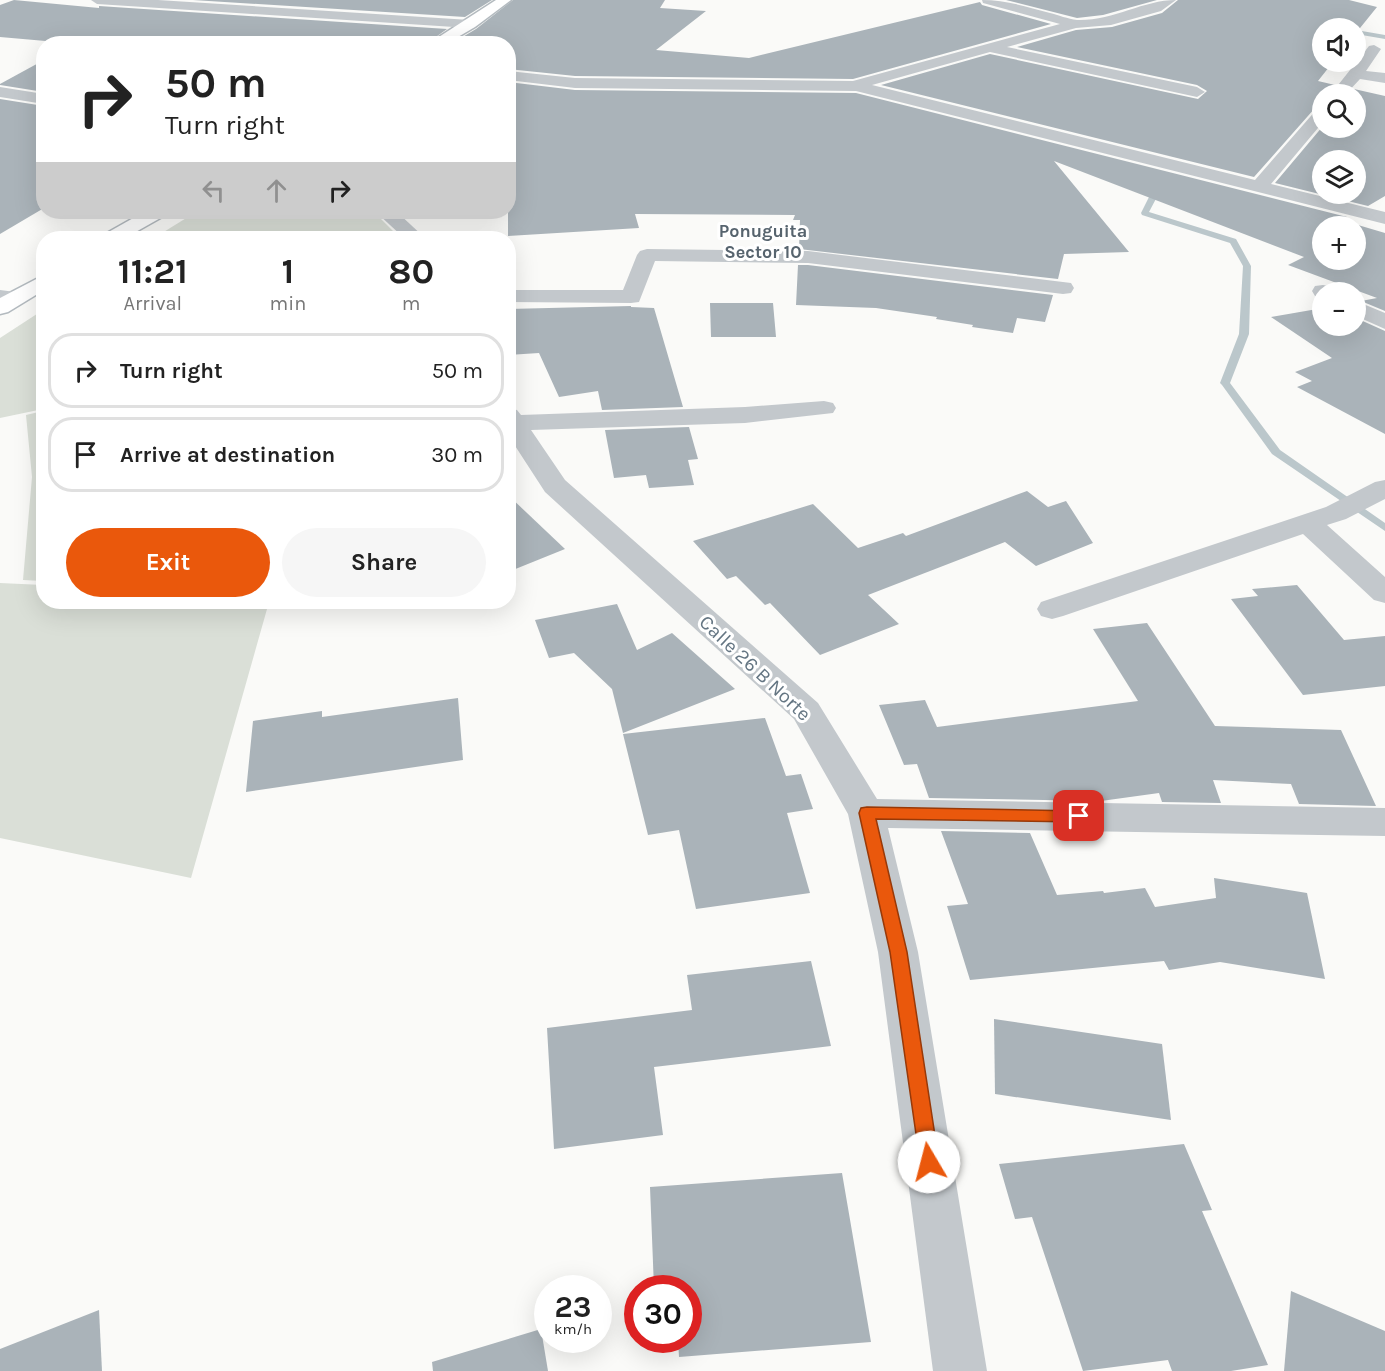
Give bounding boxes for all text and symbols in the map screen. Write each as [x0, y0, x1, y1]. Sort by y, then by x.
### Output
map controls [1312, 18, 1366, 336]
button: sound [1312, 18, 1366, 72]
text: 50 m [165, 58, 267, 108]
icon: right [66, 60, 144, 138]
button: search [1312, 84, 1366, 138]
text: Turn right [165, 109, 285, 141]
button: layers [1312, 150, 1366, 204]
icon: left [197, 174, 230, 207]
icon: ahead [260, 174, 293, 207]
icon: right [323, 174, 356, 207]
button: + [1312, 216, 1366, 270]
district label: Ponuguita Sector 10 [719, 220, 807, 263]
text: 11:21 [118, 250, 188, 292]
text: 1 [282, 250, 294, 292]
text: 80 [388, 250, 434, 292]
button: − [1312, 282, 1366, 336]
text: Arrival [124, 292, 182, 315]
text: min [270, 292, 306, 315]
text: m [402, 292, 421, 315]
icon: right [69, 354, 102, 387]
text: Turn right [120, 358, 223, 384]
text: 50 m [432, 358, 483, 384]
icon: arrive [69, 438, 102, 471]
text: Arrive at destination [120, 442, 335, 468]
text: 30 m [431, 442, 483, 468]
button: Exit [66, 528, 270, 597]
button: Share [282, 528, 486, 597]
street label: Calle 26 B Norte [694, 610, 816, 726]
pin [1053, 790, 1104, 841]
icon: arrive [1062, 799, 1095, 832]
position arrow [897, 1130, 961, 1194]
speed limit sign: 30 [624, 1275, 702, 1353]
text: 23 [555, 1289, 591, 1325]
text: km/h [554, 1320, 592, 1338]

